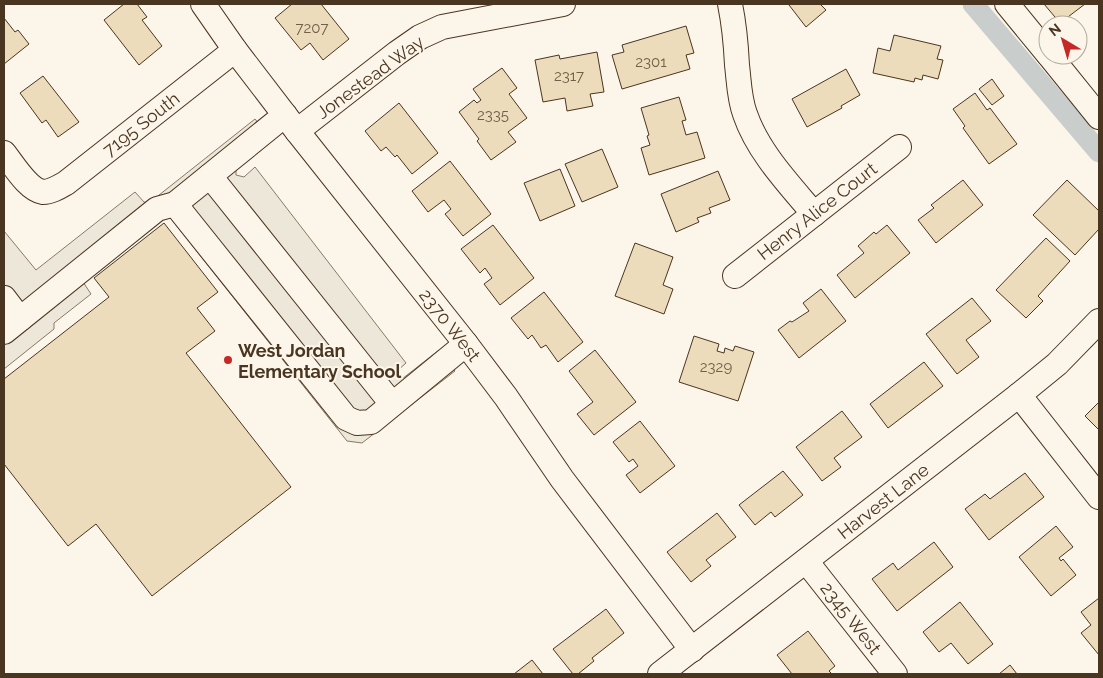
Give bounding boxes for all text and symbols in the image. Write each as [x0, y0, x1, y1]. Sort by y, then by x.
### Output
north arrow [1038, 15, 1088, 65]
house number: 7207 [296, 19, 328, 37]
text: N [1046, 20, 1064, 39]
street label: Jonestead Way [312, 31, 428, 123]
house number: 2301 [635, 53, 667, 71]
house number: 2317 [554, 67, 584, 85]
street label: 7195 South [99, 88, 183, 160]
house number: 2335 [477, 106, 509, 124]
street label: Henry Alice Court [753, 158, 881, 264]
street label: 2370 West [415, 285, 485, 365]
place label: West Jordan Elementary School [238, 340, 402, 382]
marker: West Jordan Elementary School [222, 354, 234, 366]
house number: 2329 [700, 358, 732, 376]
street label: Harvest Lane [833, 459, 933, 543]
street label: 2345 West [816, 578, 886, 658]

